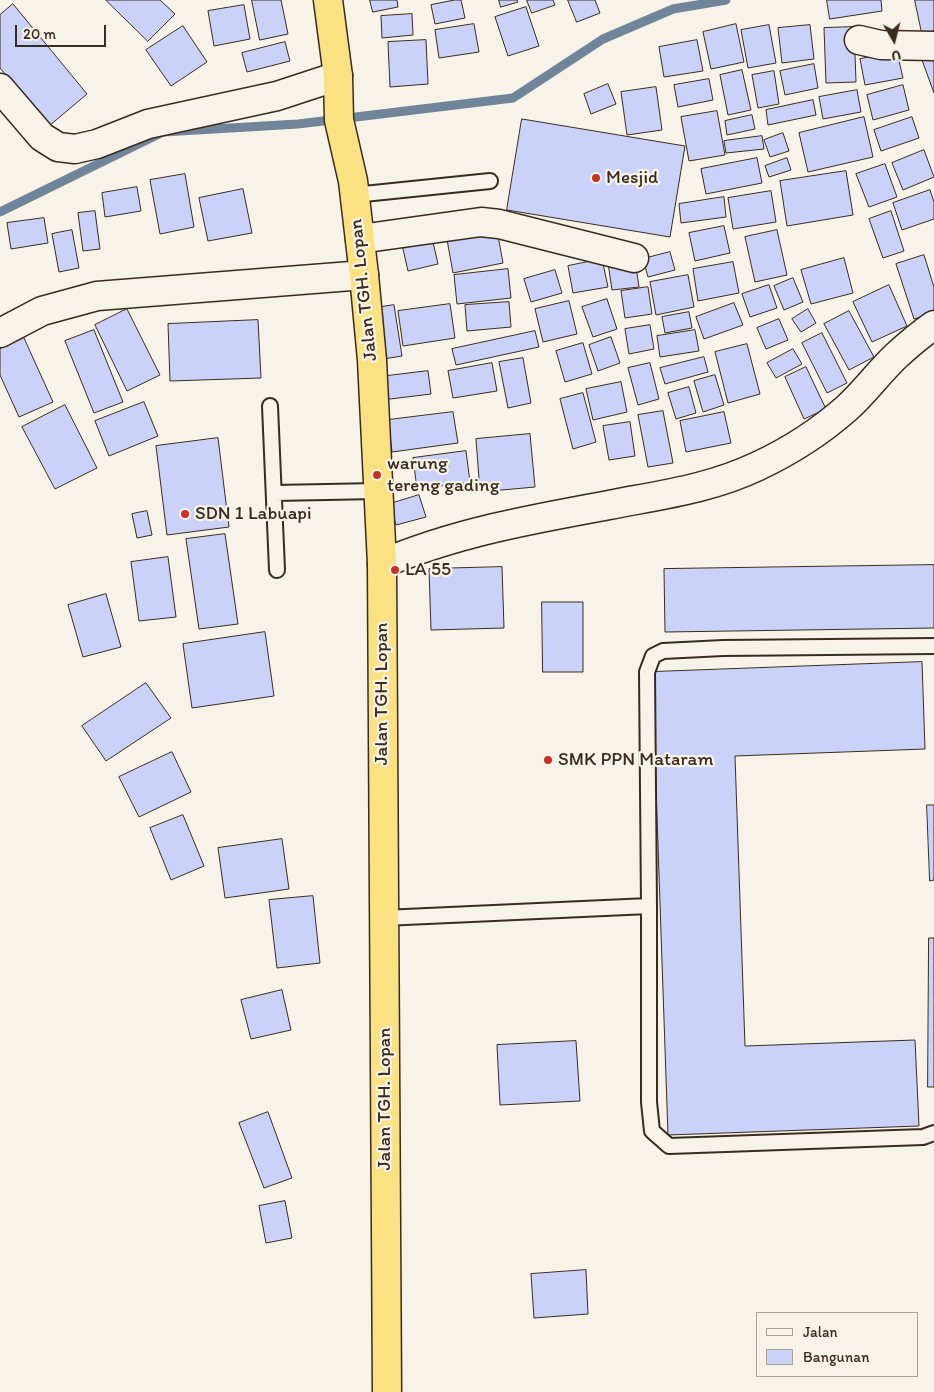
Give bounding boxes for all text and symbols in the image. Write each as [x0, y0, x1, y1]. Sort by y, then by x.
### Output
scale bar [18, 15, 109, 47]
north arrow [869, 15, 919, 65]
text: 20 m [23, 25, 56, 43]
text: U [890, 46, 902, 64]
place label: Mesjid [606, 167, 658, 189]
marker: Mesjid [590, 172, 602, 184]
street label: Jalan TGH. Lopan [345, 218, 383, 362]
place label: warung tereng gading [387, 453, 499, 497]
marker: warung tereng gading [371, 469, 383, 481]
place label: SDN 1 Labuapi [195, 503, 312, 525]
marker: SDN 1 Labuapi [179, 508, 191, 520]
place label: LA 55 [405, 559, 451, 581]
marker: LA 55 [389, 564, 401, 576]
street label: Jalan TGH. Lopan [371, 623, 393, 765]
place label: SMK PPN Mataram [558, 749, 713, 771]
marker: SMK PPN Mataram [542, 754, 554, 766]
street label: Jalan TGH. Lopan [374, 1028, 396, 1170]
legend [756, 1312, 919, 1377]
text: Jalan [803, 1323, 837, 1341]
text: Bangunan [803, 1348, 870, 1366]

